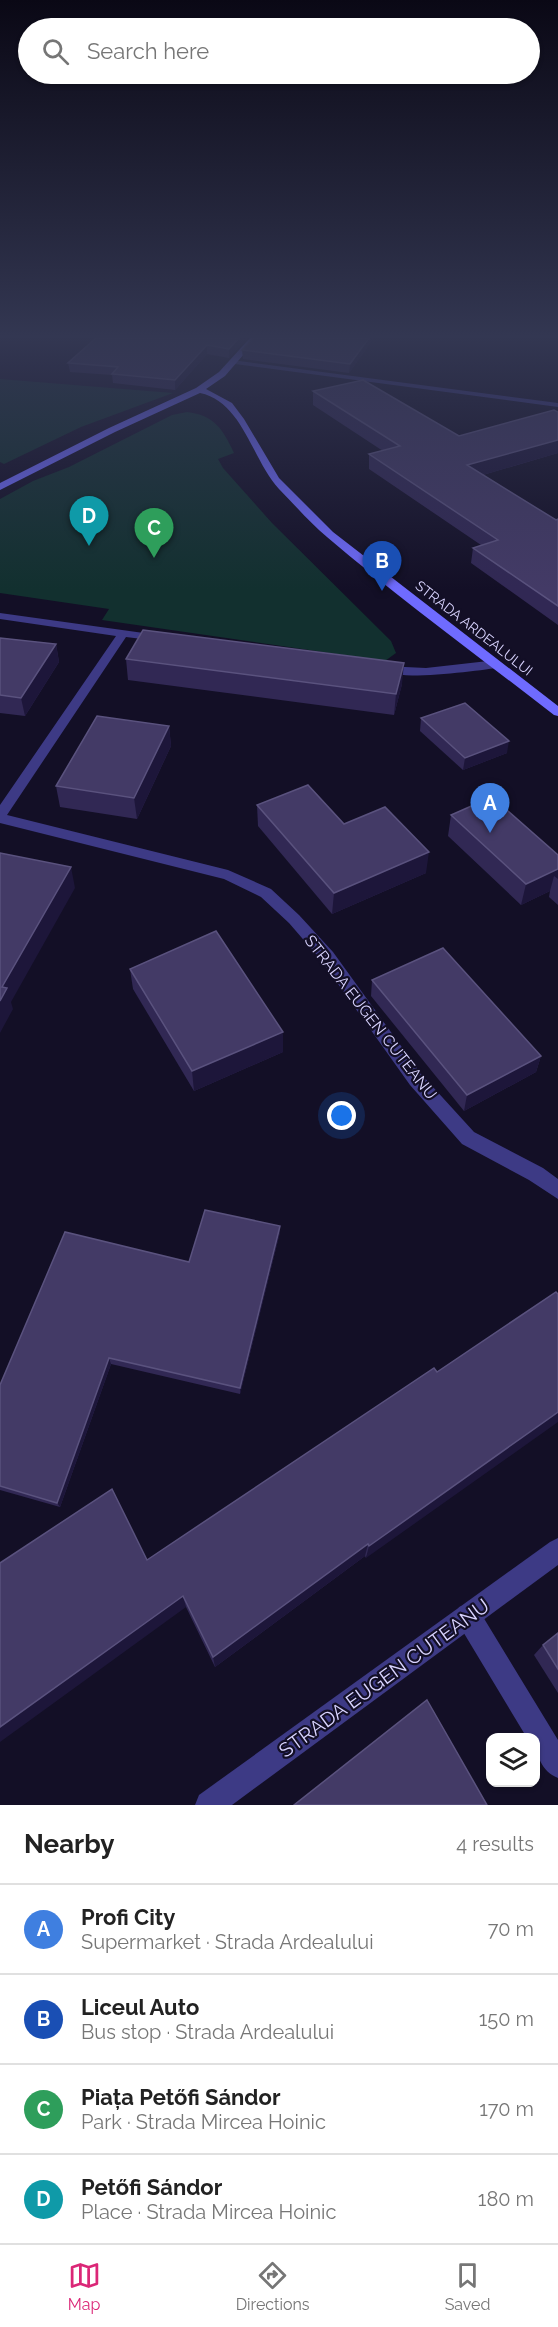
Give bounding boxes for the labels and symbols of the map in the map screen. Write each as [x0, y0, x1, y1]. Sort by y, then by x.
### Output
pin: D [70, 496, 109, 546]
pin: C [134, 508, 174, 558]
pin: B [362, 542, 401, 591]
street label: STRADA ARDEALULUI [412, 577, 536, 679]
pin: A [470, 784, 510, 833]
street label: STRADA EUGEN CUTEANU [301, 931, 441, 1103]
your location [327, 1101, 356, 1130]
street label: STRADA EUGEN CUTEANU [274, 1594, 494, 1762]

